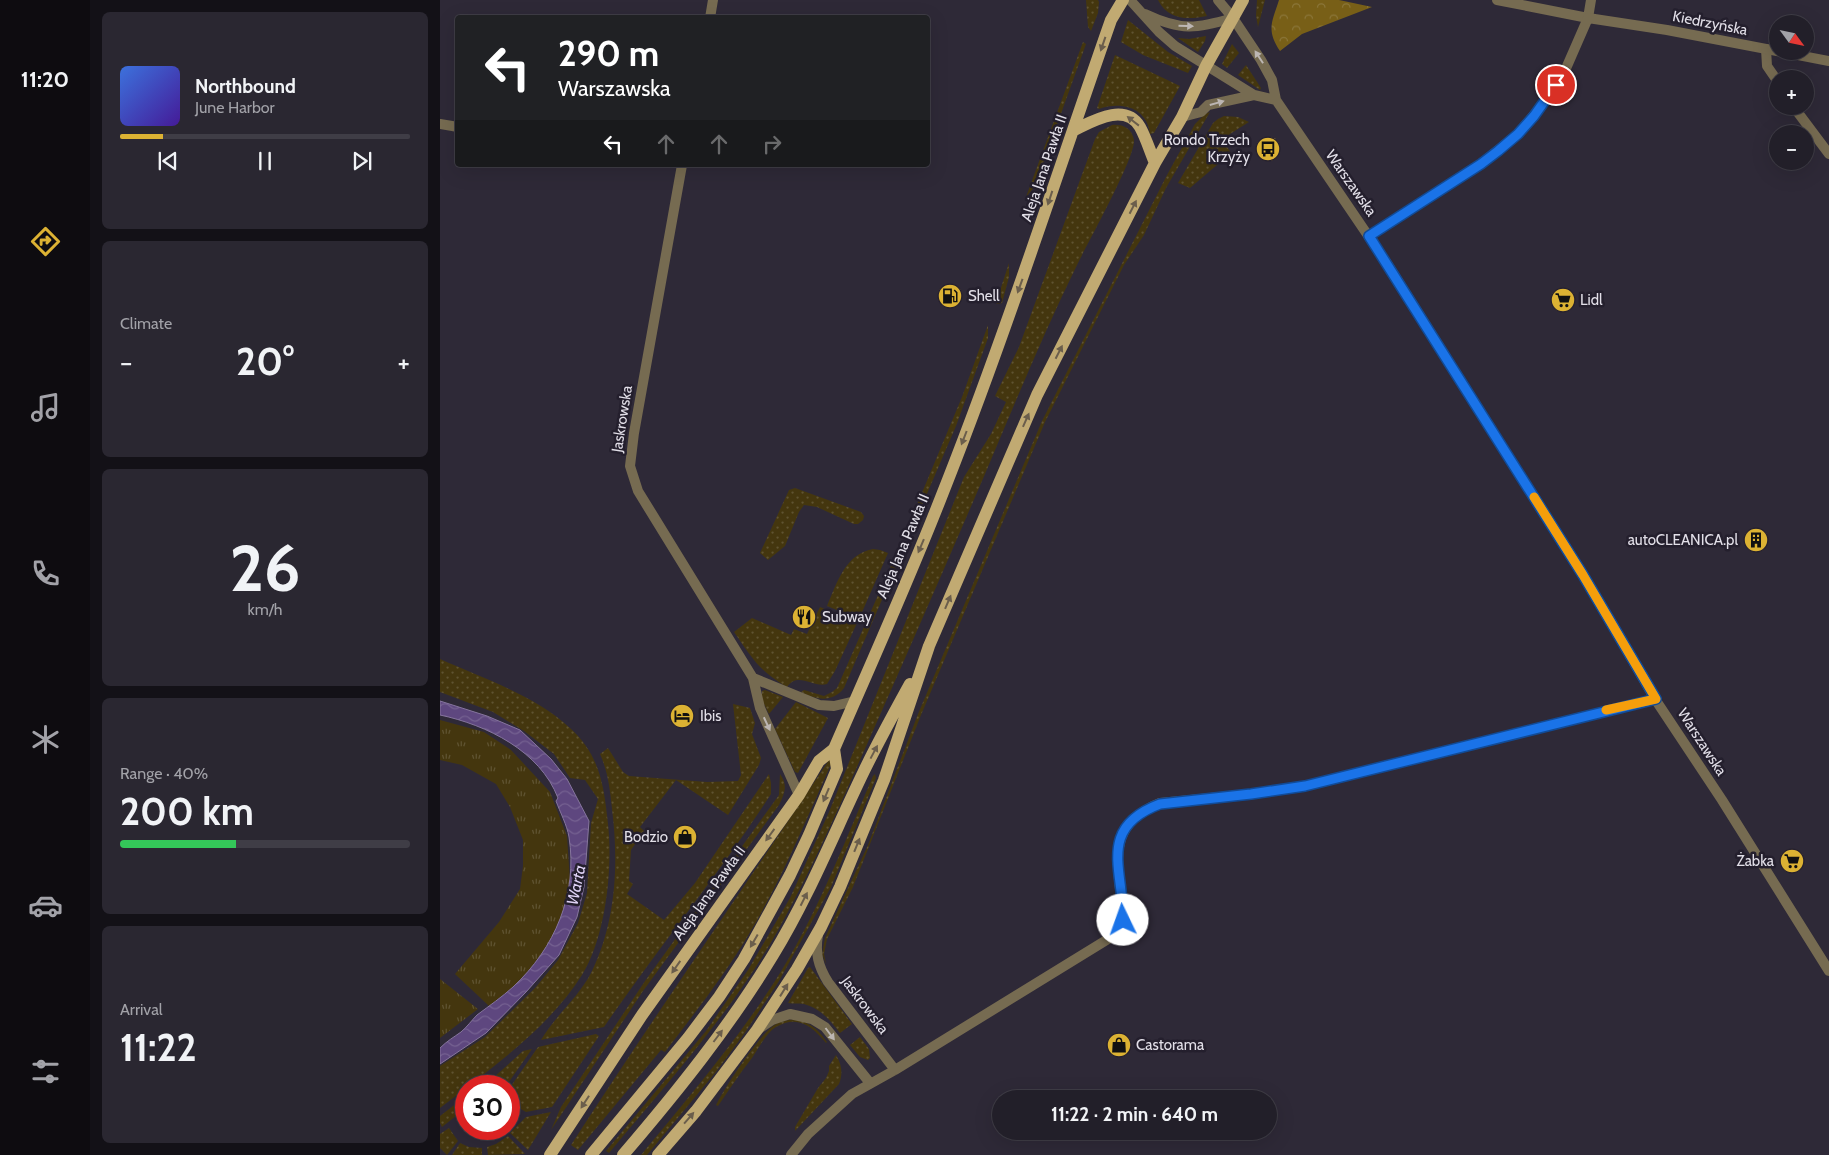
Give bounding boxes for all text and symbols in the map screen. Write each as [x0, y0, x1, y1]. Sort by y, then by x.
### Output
street label: Kiedrzyńska [1671, 7, 1750, 39]
north arrow [1769, 15, 1814, 60]
map controls [1769, 15, 1814, 170]
one-way arrow [1178, 23, 1194, 31]
text: 290 m [558, 32, 659, 75]
icon: left [475, 35, 540, 100]
one-way arrow [1099, 37, 1107, 52]
one-way arrow [1254, 50, 1263, 64]
pin [1535, 64, 1577, 106]
text: 11:20 [21, 66, 69, 93]
button: + [1769, 70, 1814, 115]
icon: arrive [1542, 71, 1570, 99]
text: Northbound [195, 75, 296, 98]
text: Warszawska [558, 75, 671, 102]
text: June Harbor [195, 98, 275, 117]
one-way arrow [1209, 99, 1224, 107]
street label: Aleja Jana Pawła II [1017, 112, 1071, 224]
one-way arrow [1126, 116, 1139, 126]
button: − [1769, 125, 1814, 170]
icon: left [599, 130, 627, 158]
icon: ahead [652, 130, 680, 158]
icon: ahead [705, 130, 733, 158]
icon: right [758, 130, 786, 158]
place label: Rondo Trzech Krzyży [1164, 131, 1250, 166]
bus stop icon: Rondo Trzech Krzyży [1255, 136, 1281, 162]
street label: Warszawska [1322, 146, 1381, 220]
icon: previous [154, 147, 182, 175]
icon: pause [251, 147, 279, 175]
icon: next [348, 147, 376, 175]
one-way arrow [1045, 190, 1053, 205]
one-way arrow [1129, 200, 1137, 214]
icon: directions [28, 224, 63, 259]
one-way arrow [1016, 278, 1023, 293]
fuel station icon: Shell [937, 283, 963, 309]
place label: Shell [968, 287, 1000, 305]
supermarket icon: Lidl [1550, 287, 1576, 313]
place label: Lidl [1580, 291, 1603, 309]
text: Climate [120, 314, 172, 333]
text: 20° [236, 338, 294, 385]
text: − [120, 345, 132, 379]
text: + [398, 345, 410, 379]
one-way arrow [1055, 345, 1063, 359]
street label: Jaskrowska [608, 383, 636, 455]
icon: music [28, 390, 63, 425]
one-way arrow [1022, 413, 1030, 427]
one-way arrow [960, 431, 968, 446]
street label: Aleja Jana Pawła II [873, 491, 933, 601]
building icon: autoCLEANICA.pl [1743, 527, 1769, 553]
text: 26 [230, 528, 300, 607]
place label: autoCLEANICA.pl [1628, 531, 1738, 549]
one-way arrow [917, 539, 925, 553]
icon: phone [28, 556, 63, 591]
one-way arrow [945, 594, 953, 609]
text: km/h [247, 600, 283, 619]
restaurant icon: Subway [791, 604, 817, 630]
place label: Subway [822, 608, 872, 626]
hotel icon: Ibis [669, 703, 695, 729]
street label: Warszawska [1674, 705, 1731, 780]
place label: Ibis [700, 707, 721, 725]
one-way arrow [764, 717, 772, 731]
icon: climate [28, 722, 63, 757]
one-way arrow [870, 745, 878, 760]
text: Range · 40% [120, 764, 208, 783]
text: 200 km [120, 788, 254, 835]
one-way arrow [822, 788, 829, 803]
shop icon: Bodzio [672, 824, 698, 850]
place label: Bodzio [624, 828, 668, 846]
one-way arrow [765, 828, 776, 841]
one-way arrow [854, 838, 862, 852]
street label: Aleja Jana Pawła II [669, 842, 749, 944]
supermarket icon: Żabka [1779, 848, 1805, 874]
place label: Żabka [1736, 851, 1775, 870]
water label: Warta [562, 863, 590, 907]
icon: car [28, 888, 63, 923]
one-way arrow [800, 892, 808, 906]
position arrow [1096, 893, 1148, 945]
one-way arrow [750, 933, 758, 948]
one-way arrow [671, 960, 681, 974]
street label: Jaskrowska [837, 972, 893, 1038]
one-way arrow [780, 983, 789, 996]
text: Arrival [120, 1000, 163, 1019]
text: 11:22 [120, 1024, 197, 1071]
one-way arrow [825, 1027, 835, 1041]
one-way arrow [712, 1030, 723, 1043]
shop icon: Castorama [1106, 1032, 1132, 1058]
place label: Castorama [1136, 1036, 1205, 1054]
icon: filters [28, 1054, 63, 1089]
speed limit sign: 30 [455, 1075, 520, 1140]
one-way arrow [580, 1095, 590, 1108]
text: 11:22 · 2 min · 640 m [1051, 1103, 1218, 1126]
one-way arrow [684, 1112, 695, 1125]

